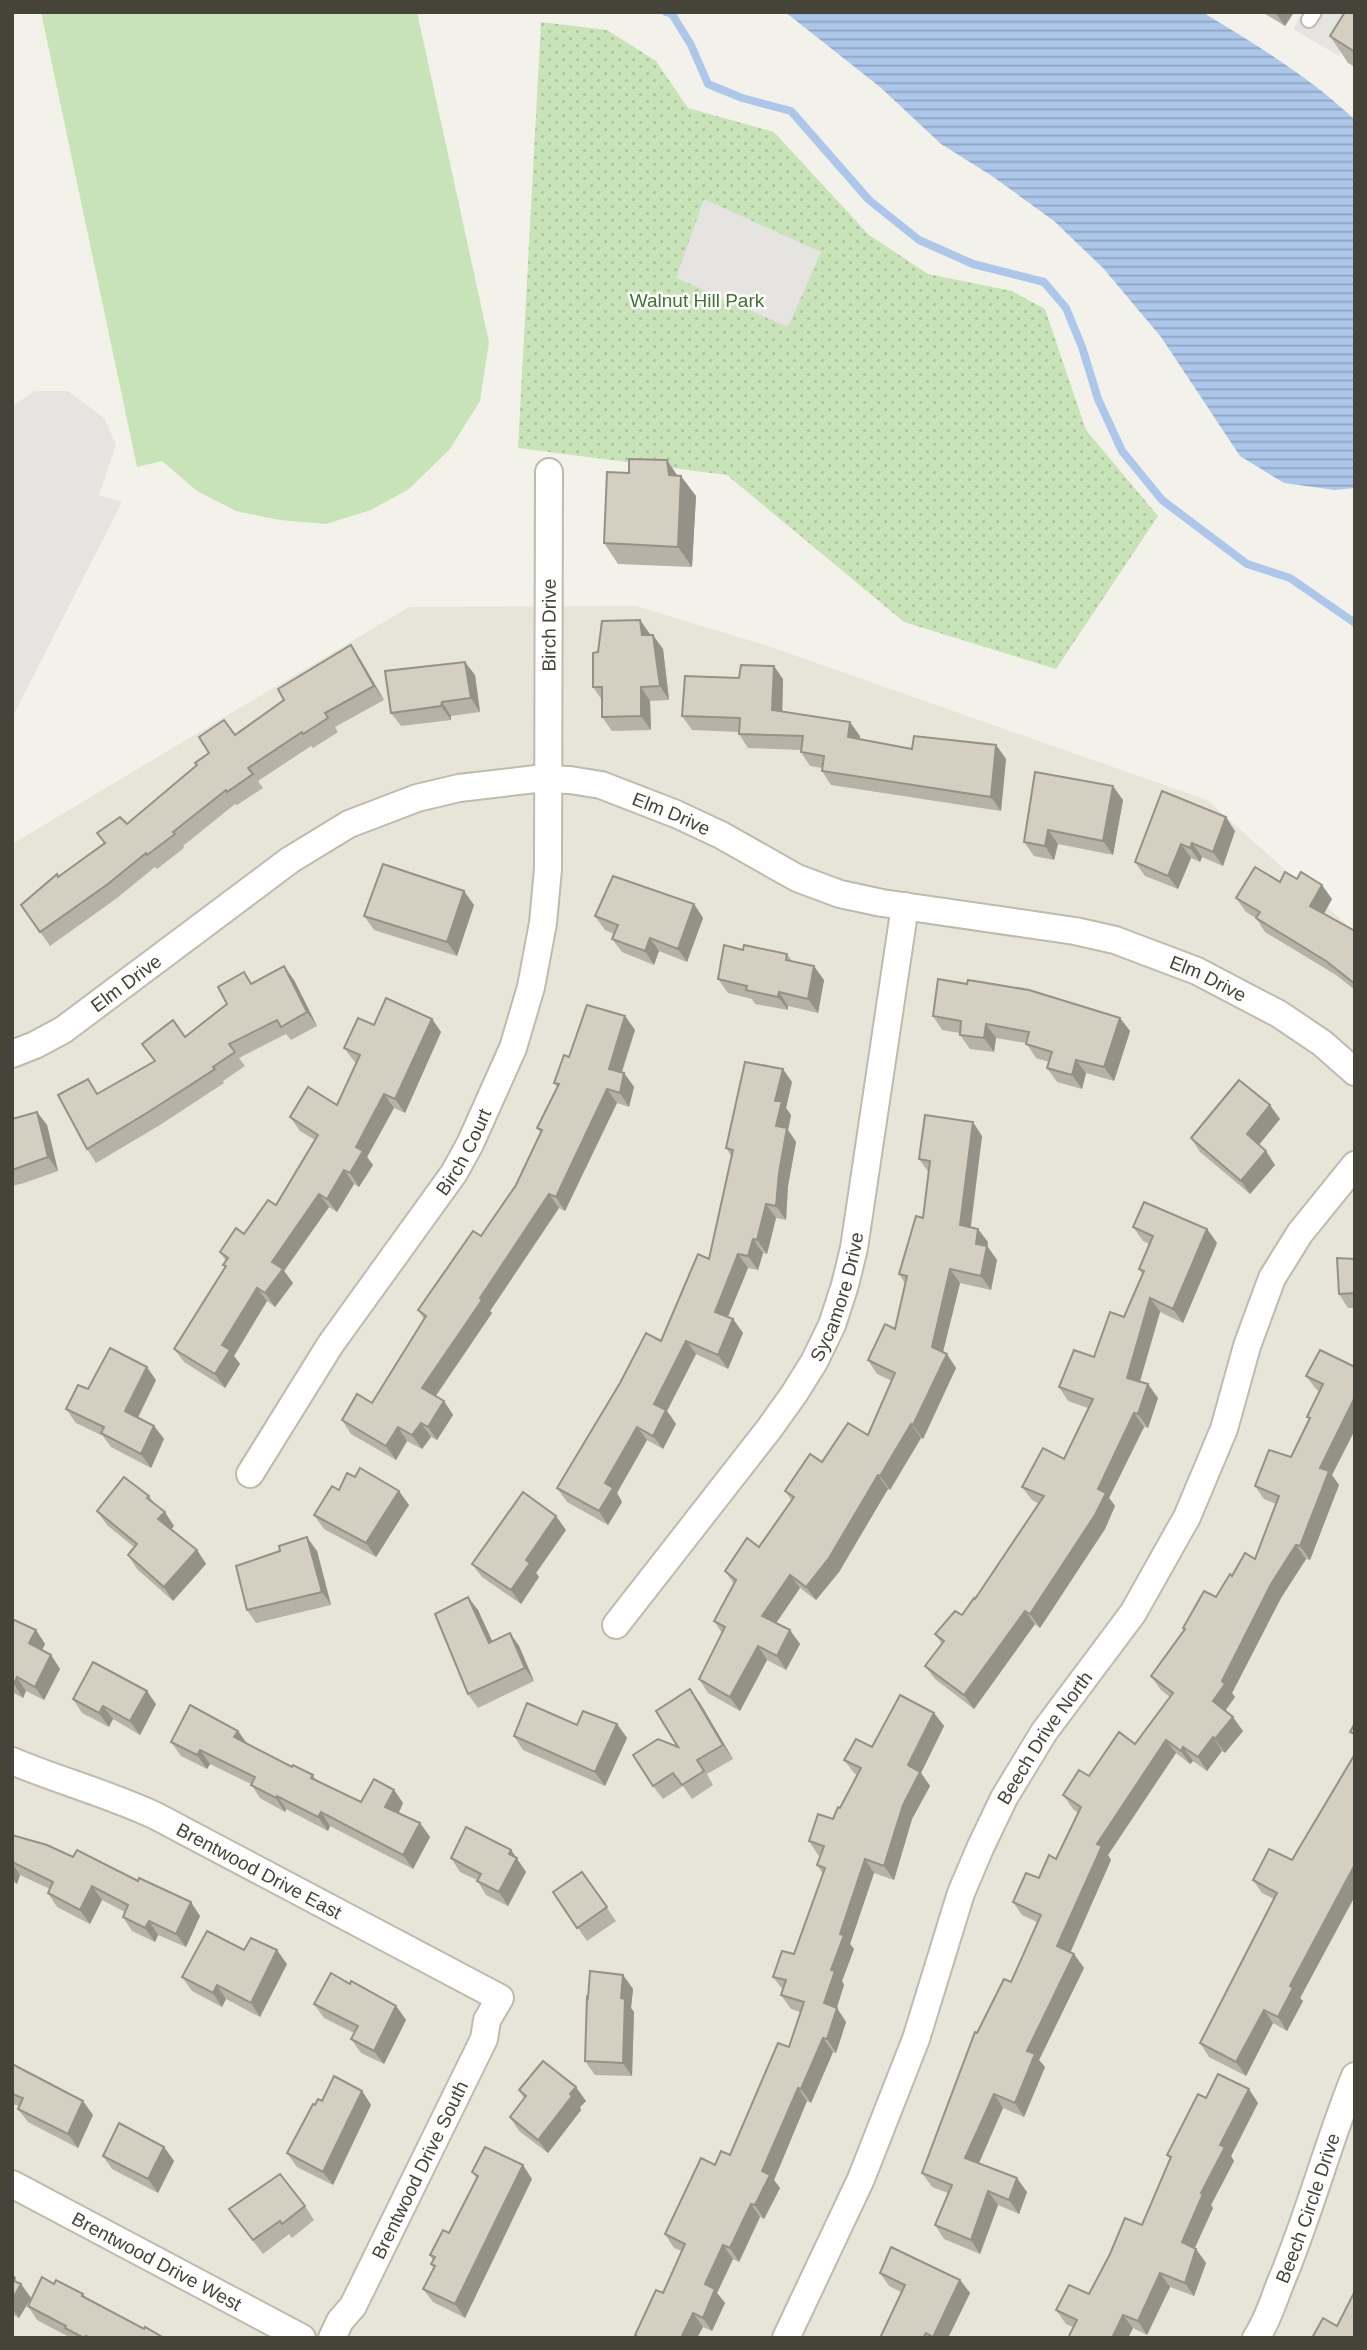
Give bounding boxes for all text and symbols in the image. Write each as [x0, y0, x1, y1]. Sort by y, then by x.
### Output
park label: Walnut Hill Park [630, 290, 765, 311]
street label: Birch Drive [538, 579, 559, 672]
street label: Elm Drive [630, 788, 714, 839]
street label: Elm Drive [87, 950, 165, 1016]
street label: Elm Drive [1167, 951, 1250, 1005]
street label: Birch Court [431, 1105, 495, 1199]
street label: Sycamore Drive [805, 1231, 867, 1365]
street label: Beech Drive North [992, 1667, 1096, 1808]
street label: Brentwood Drive East [173, 1818, 346, 1923]
street label: Brentwood Drive South [368, 2078, 472, 2262]
street label: Beech Circle Drive [1271, 2130, 1343, 2286]
street label: Brentwood Drive West [69, 2207, 246, 2315]

